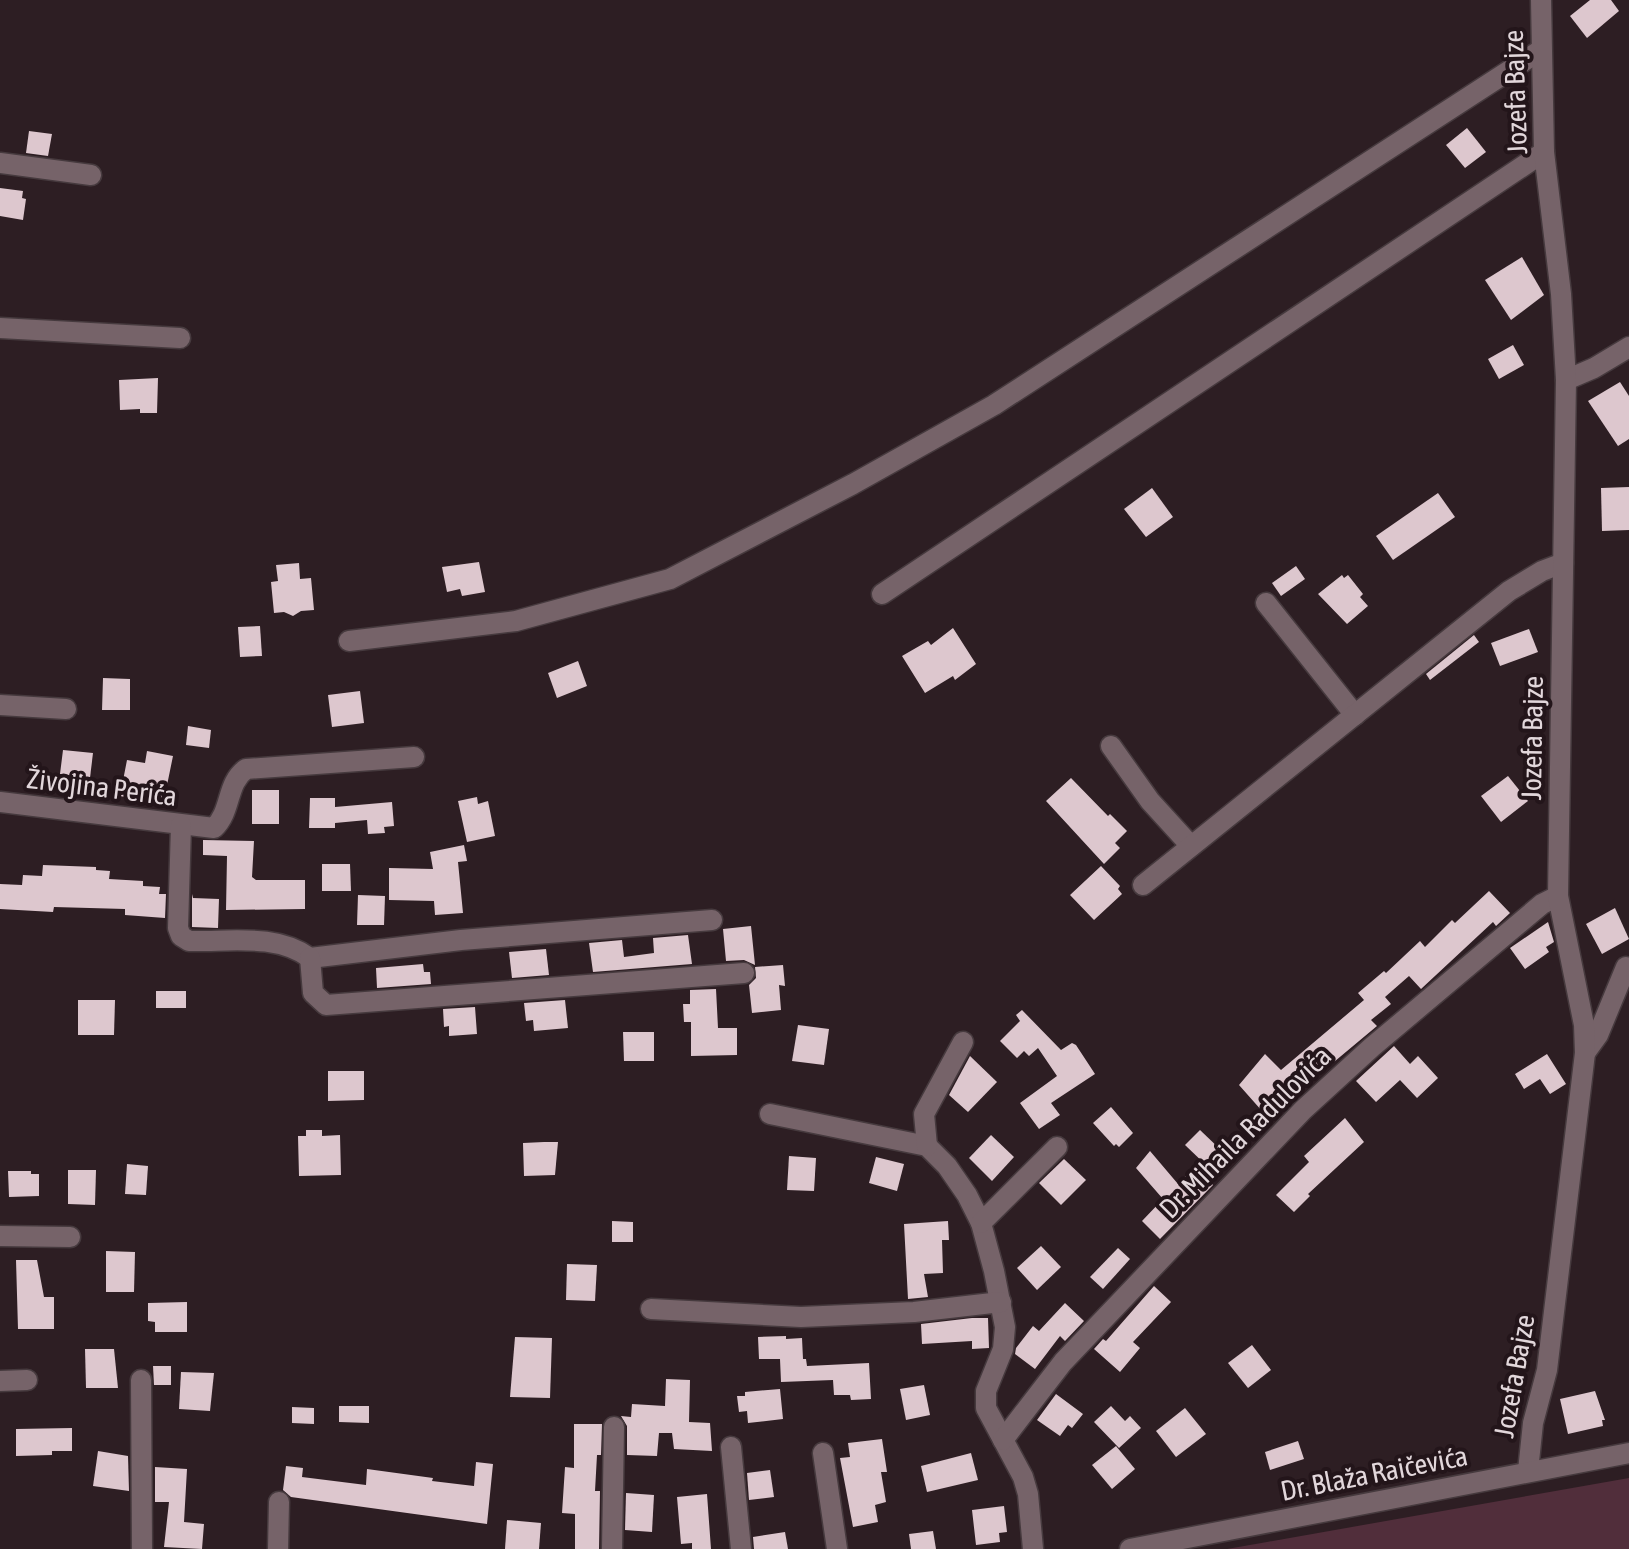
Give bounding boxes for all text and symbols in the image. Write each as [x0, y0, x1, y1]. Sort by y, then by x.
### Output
street label: Jozefa Bajze [1497, 29, 1533, 155]
street label: Jozefa Bajze [1515, 676, 1549, 800]
street label: Živojina Perića [25, 762, 179, 812]
street label: Dr. Mihaila Radulovića [1153, 1040, 1337, 1224]
street label: Jozefa Bajze [1487, 1312, 1541, 1440]
street label: Dr. Blaža Raičevića [1278, 1439, 1470, 1507]

